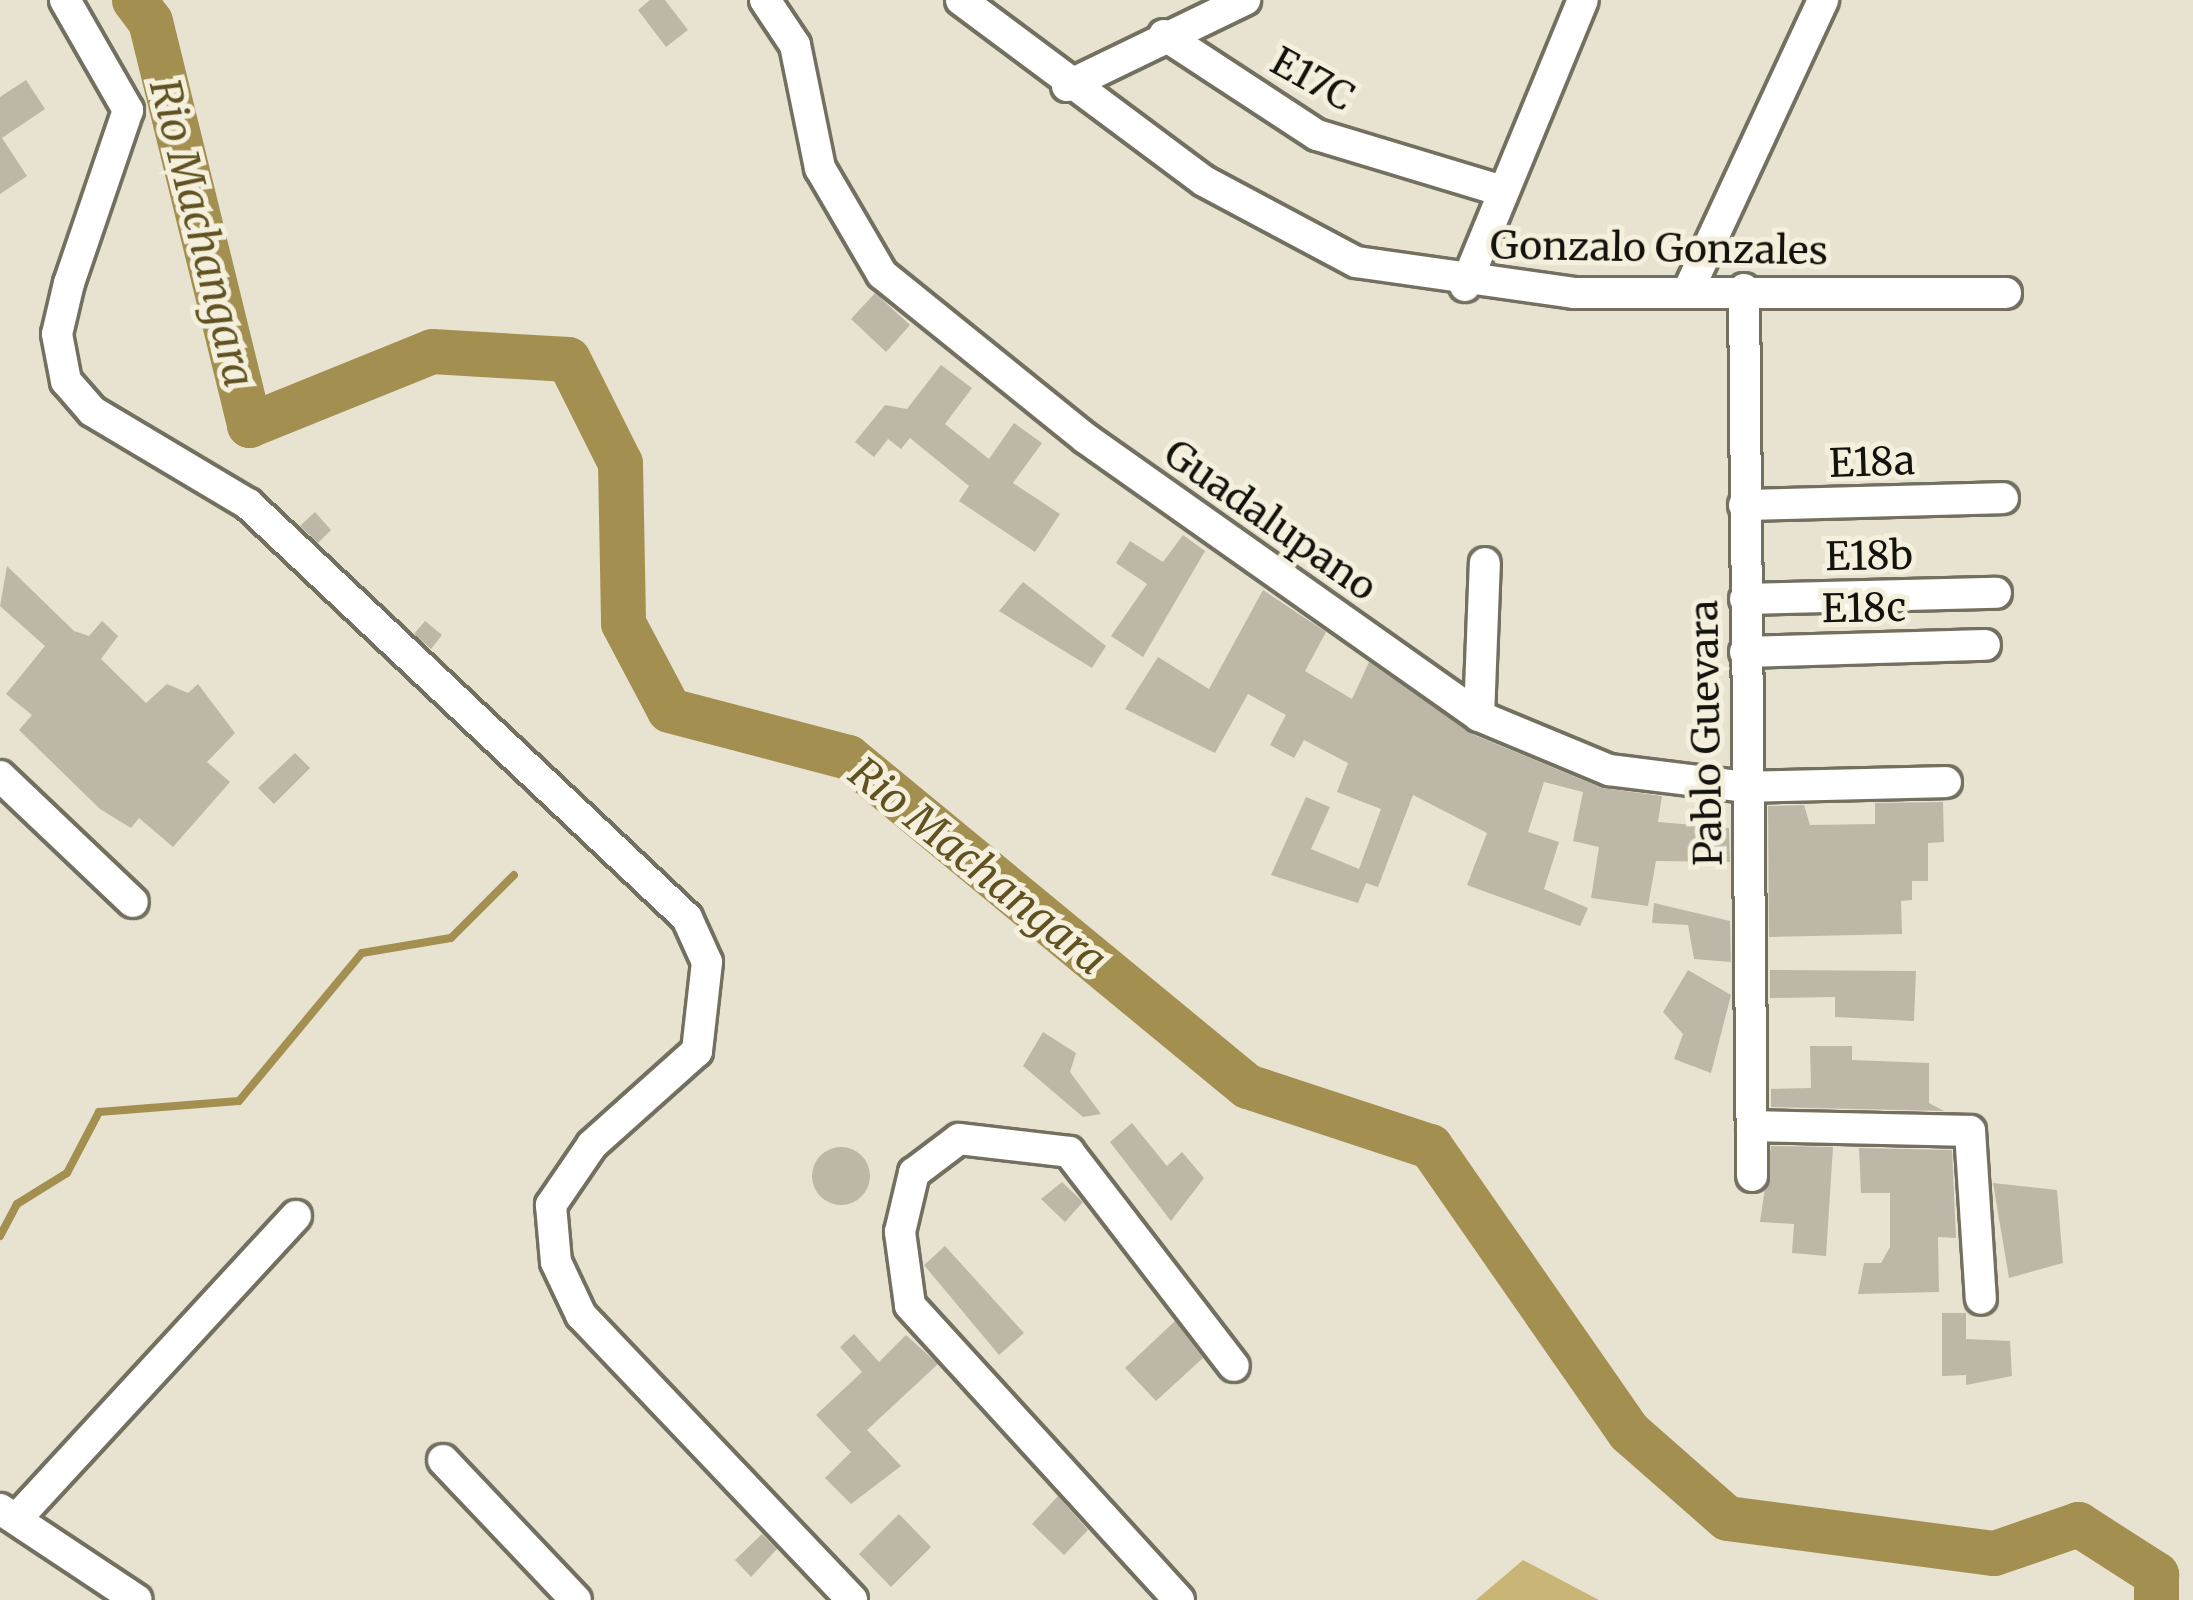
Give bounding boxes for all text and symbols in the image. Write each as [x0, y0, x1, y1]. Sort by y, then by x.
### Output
street label: E17C [1262, 38, 1362, 122]
water label: Rio Machangara [139, 74, 265, 392]
street label: Gonzalo Gonzales [1490, 223, 1828, 275]
street label: Guadalupano [1155, 431, 1385, 611]
street label: E18a [1828, 438, 1916, 488]
street label: E18b [1825, 533, 1913, 581]
street label: E18c [1821, 585, 1907, 633]
street label: Pablo Guevara [1681, 600, 1733, 866]
water label: Rio Machangara [840, 747, 1116, 985]

